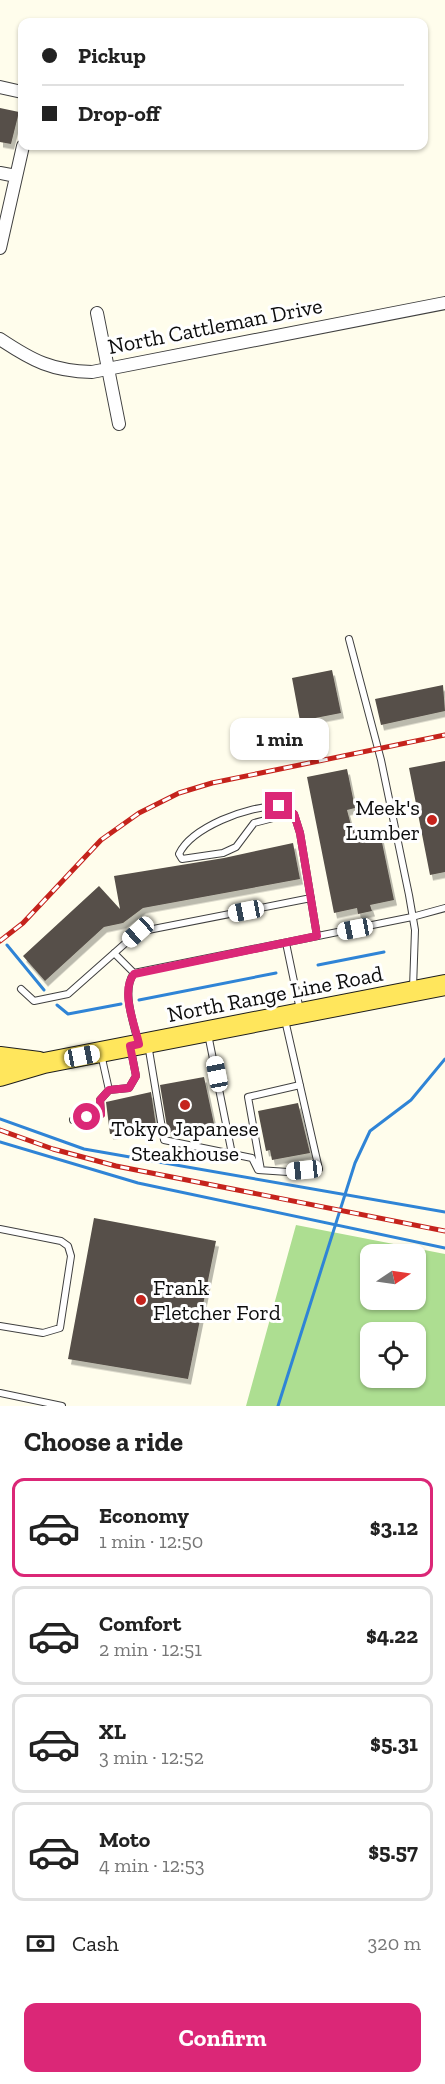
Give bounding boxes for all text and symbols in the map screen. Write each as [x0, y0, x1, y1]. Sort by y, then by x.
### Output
text: Pickup [78, 42, 146, 69]
text: Drop-off [78, 100, 160, 127]
street label: North Cattleman Drive [105, 292, 325, 360]
callout: 1 min [230, 719, 328, 761]
text: 1 min [256, 727, 303, 751]
route end [265, 792, 292, 819]
place label: Meek's Lumber [346, 794, 420, 846]
marker: Meek's Lumber [425, 813, 439, 827]
car [227, 899, 265, 923]
car [119, 913, 157, 951]
car [336, 917, 374, 941]
street label: North Range Line Road [165, 960, 385, 1028]
car [63, 1044, 101, 1068]
car [205, 1055, 229, 1093]
marker: Tokyo Japanese Steakhouse [178, 1098, 192, 1112]
route start [73, 1103, 100, 1130]
place label: Tokyo Japanese Steakhouse [111, 1115, 259, 1167]
car [285, 1159, 323, 1181]
north arrow [360, 1244, 426, 1310]
map controls [360, 1244, 426, 1388]
place label: Frank Fletcher Ford [153, 1274, 281, 1326]
marker: Frank Fletcher Ford [134, 1293, 148, 1307]
button: locate [360, 1322, 426, 1388]
text: Choose a ride [24, 1426, 183, 1458]
icon: car [27, 1501, 81, 1555]
text: Economy [99, 1502, 189, 1529]
text: $3.12 [370, 1514, 418, 1541]
text: 1 min · 12:50 [99, 1529, 203, 1553]
icon: car [27, 1609, 81, 1663]
text: Comfort [99, 1610, 181, 1637]
text: $4.22 [366, 1622, 418, 1649]
text: 2 min · 12:51 [99, 1637, 202, 1661]
icon: car [27, 1717, 81, 1771]
text: XL [99, 1718, 126, 1745]
text: $5.31 [370, 1730, 418, 1757]
text: 3 min · 12:52 [99, 1745, 204, 1769]
icon: car [27, 1825, 81, 1879]
text: Moto [99, 1826, 150, 1853]
text: $5.57 [368, 1838, 418, 1865]
text: 4 min · 12:53 [99, 1853, 205, 1877]
icon: cash [24, 1927, 57, 1960]
text: Cash [72, 1930, 119, 1957]
text: 320 m [368, 1931, 421, 1955]
button: Confirm [24, 2003, 421, 2072]

